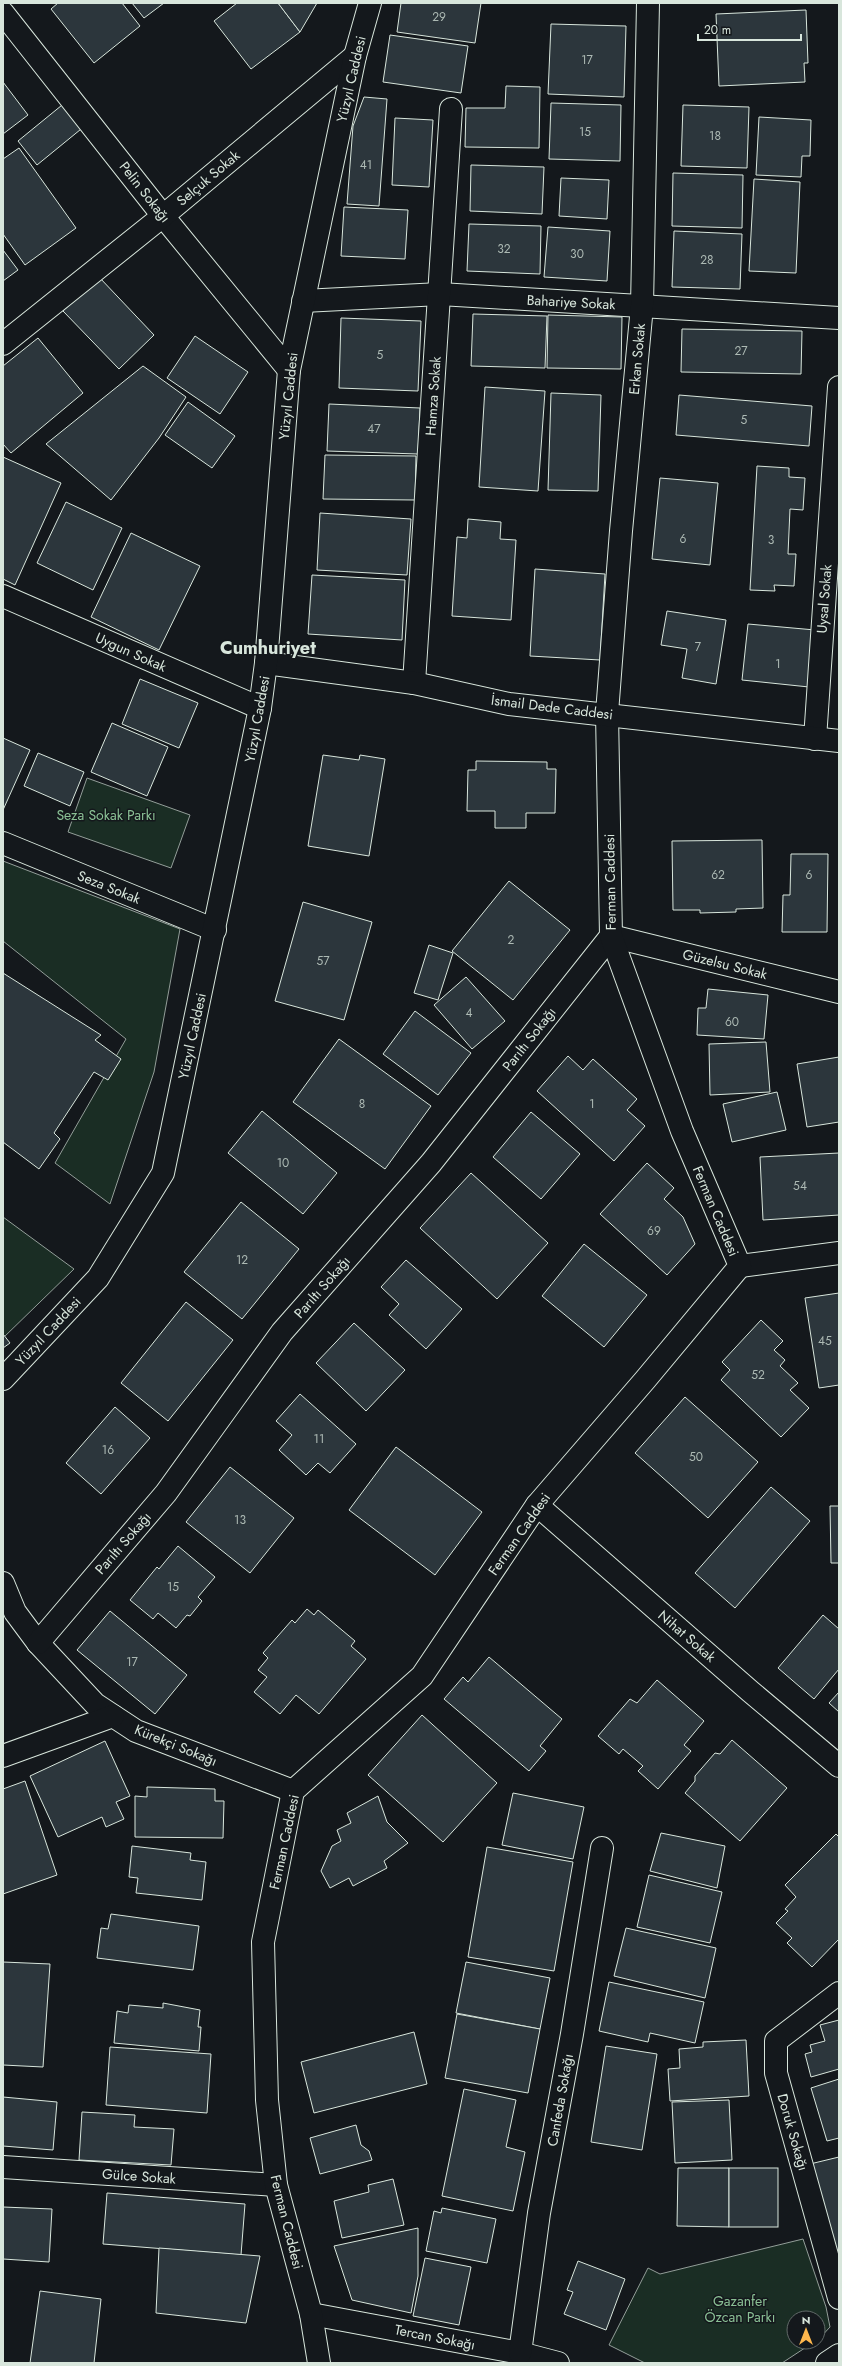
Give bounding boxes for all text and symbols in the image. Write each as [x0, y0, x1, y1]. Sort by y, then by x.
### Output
house number: 29 [432, 8, 446, 26]
scale bar [698, 16, 801, 42]
text: 20 m [704, 21, 731, 39]
street label: Yüzyıl Caddesi [331, 34, 371, 124]
house number: 17 [581, 51, 594, 69]
house number: 15 [579, 123, 591, 141]
house number: 18 [709, 127, 721, 145]
street label: Selçuk Sokak [172, 145, 245, 210]
house number: 41 [360, 156, 372, 174]
street label: Pelin Sokağı [115, 157, 175, 227]
house number: 32 [497, 240, 511, 258]
house number: 30 [570, 245, 584, 263]
house number: 28 [700, 251, 714, 269]
street label: Bahariye Sokak [526, 290, 617, 314]
street label: Erkan Sokak [624, 322, 650, 395]
house number: 27 [734, 342, 748, 360]
house number: 5 [377, 346, 384, 364]
street label: Yüzyıl Caddesi [273, 351, 303, 441]
street label: Hamza Sokak [420, 355, 446, 436]
house number: 5 [741, 411, 748, 429]
house number: 47 [367, 420, 381, 438]
house number: 6 [680, 530, 687, 548]
house number: 3 [768, 531, 775, 549]
street label: Uysal Sokak [812, 563, 836, 634]
street label: Uygun Sokak [92, 627, 171, 677]
district label: Cumhuriyet [220, 635, 316, 661]
house number: 7 [695, 638, 702, 656]
house number: 1 [775, 655, 781, 673]
street label: Yüzyıl Caddesi [240, 674, 274, 764]
street label: İsmail Dede Caddesi [490, 690, 614, 724]
park label: Seza Sokak Parkı [56, 805, 156, 825]
street label: Ferman Caddesi [599, 834, 621, 930]
street label: Seza Sokak [74, 865, 144, 909]
house number: 62 [711, 866, 725, 884]
house number: 6 [806, 866, 813, 884]
house number: 2 [508, 931, 515, 949]
street label: Güzelsu Sokak [681, 944, 770, 984]
house number: 57 [316, 952, 330, 970]
street label: Yüzyıl Caddesi [173, 991, 211, 1081]
street label: Parıltı Sokağı [498, 1003, 560, 1075]
house number: 4 [466, 1004, 473, 1022]
house number: 60 [725, 1013, 739, 1031]
house number: 8 [359, 1095, 365, 1113]
house number: 1 [589, 1095, 595, 1113]
house number: 10 [277, 1154, 289, 1172]
street label: Ferman Caddesi [688, 1163, 744, 1259]
house number: 54 [793, 1177, 807, 1195]
house number: 69 [647, 1222, 661, 1240]
house number: 12 [236, 1251, 248, 1269]
street label: Parıltı Sokağı [289, 1252, 355, 1322]
street label: Yüzyıl Caddesi [11, 1292, 85, 1370]
house number: 45 [818, 1332, 832, 1350]
house number: 52 [751, 1366, 765, 1384]
house number: 11 [314, 1430, 324, 1448]
house number: 16 [102, 1441, 114, 1459]
house number: 50 [689, 1448, 703, 1466]
street label: Ferman Caddesi [483, 1489, 555, 1579]
street label: Parıltı Sokağı [90, 1508, 156, 1578]
house number: 13 [234, 1511, 246, 1529]
house number: 15 [167, 1578, 179, 1596]
street label: Nihat Sokak [654, 1605, 721, 1667]
house number: 17 [126, 1653, 139, 1671]
street label: Kürekçi Sokağı [132, 1719, 220, 1771]
street label: Ferman Caddesi [264, 1793, 304, 1891]
street label: Canfeda Sokağı [542, 2052, 578, 2148]
street label: Doruk Sokağı [772, 2091, 814, 2173]
street label: Gülce Sokak [101, 2163, 177, 2189]
street label: Ferman Caddesi [266, 2173, 308, 2271]
park label: Gazanfer Özcan Parkı [705, 2291, 775, 2327]
north arrow [786, 2310, 826, 2350]
text: N [802, 2312, 810, 2328]
street label: Tercan Sokağı [393, 2319, 477, 2355]

